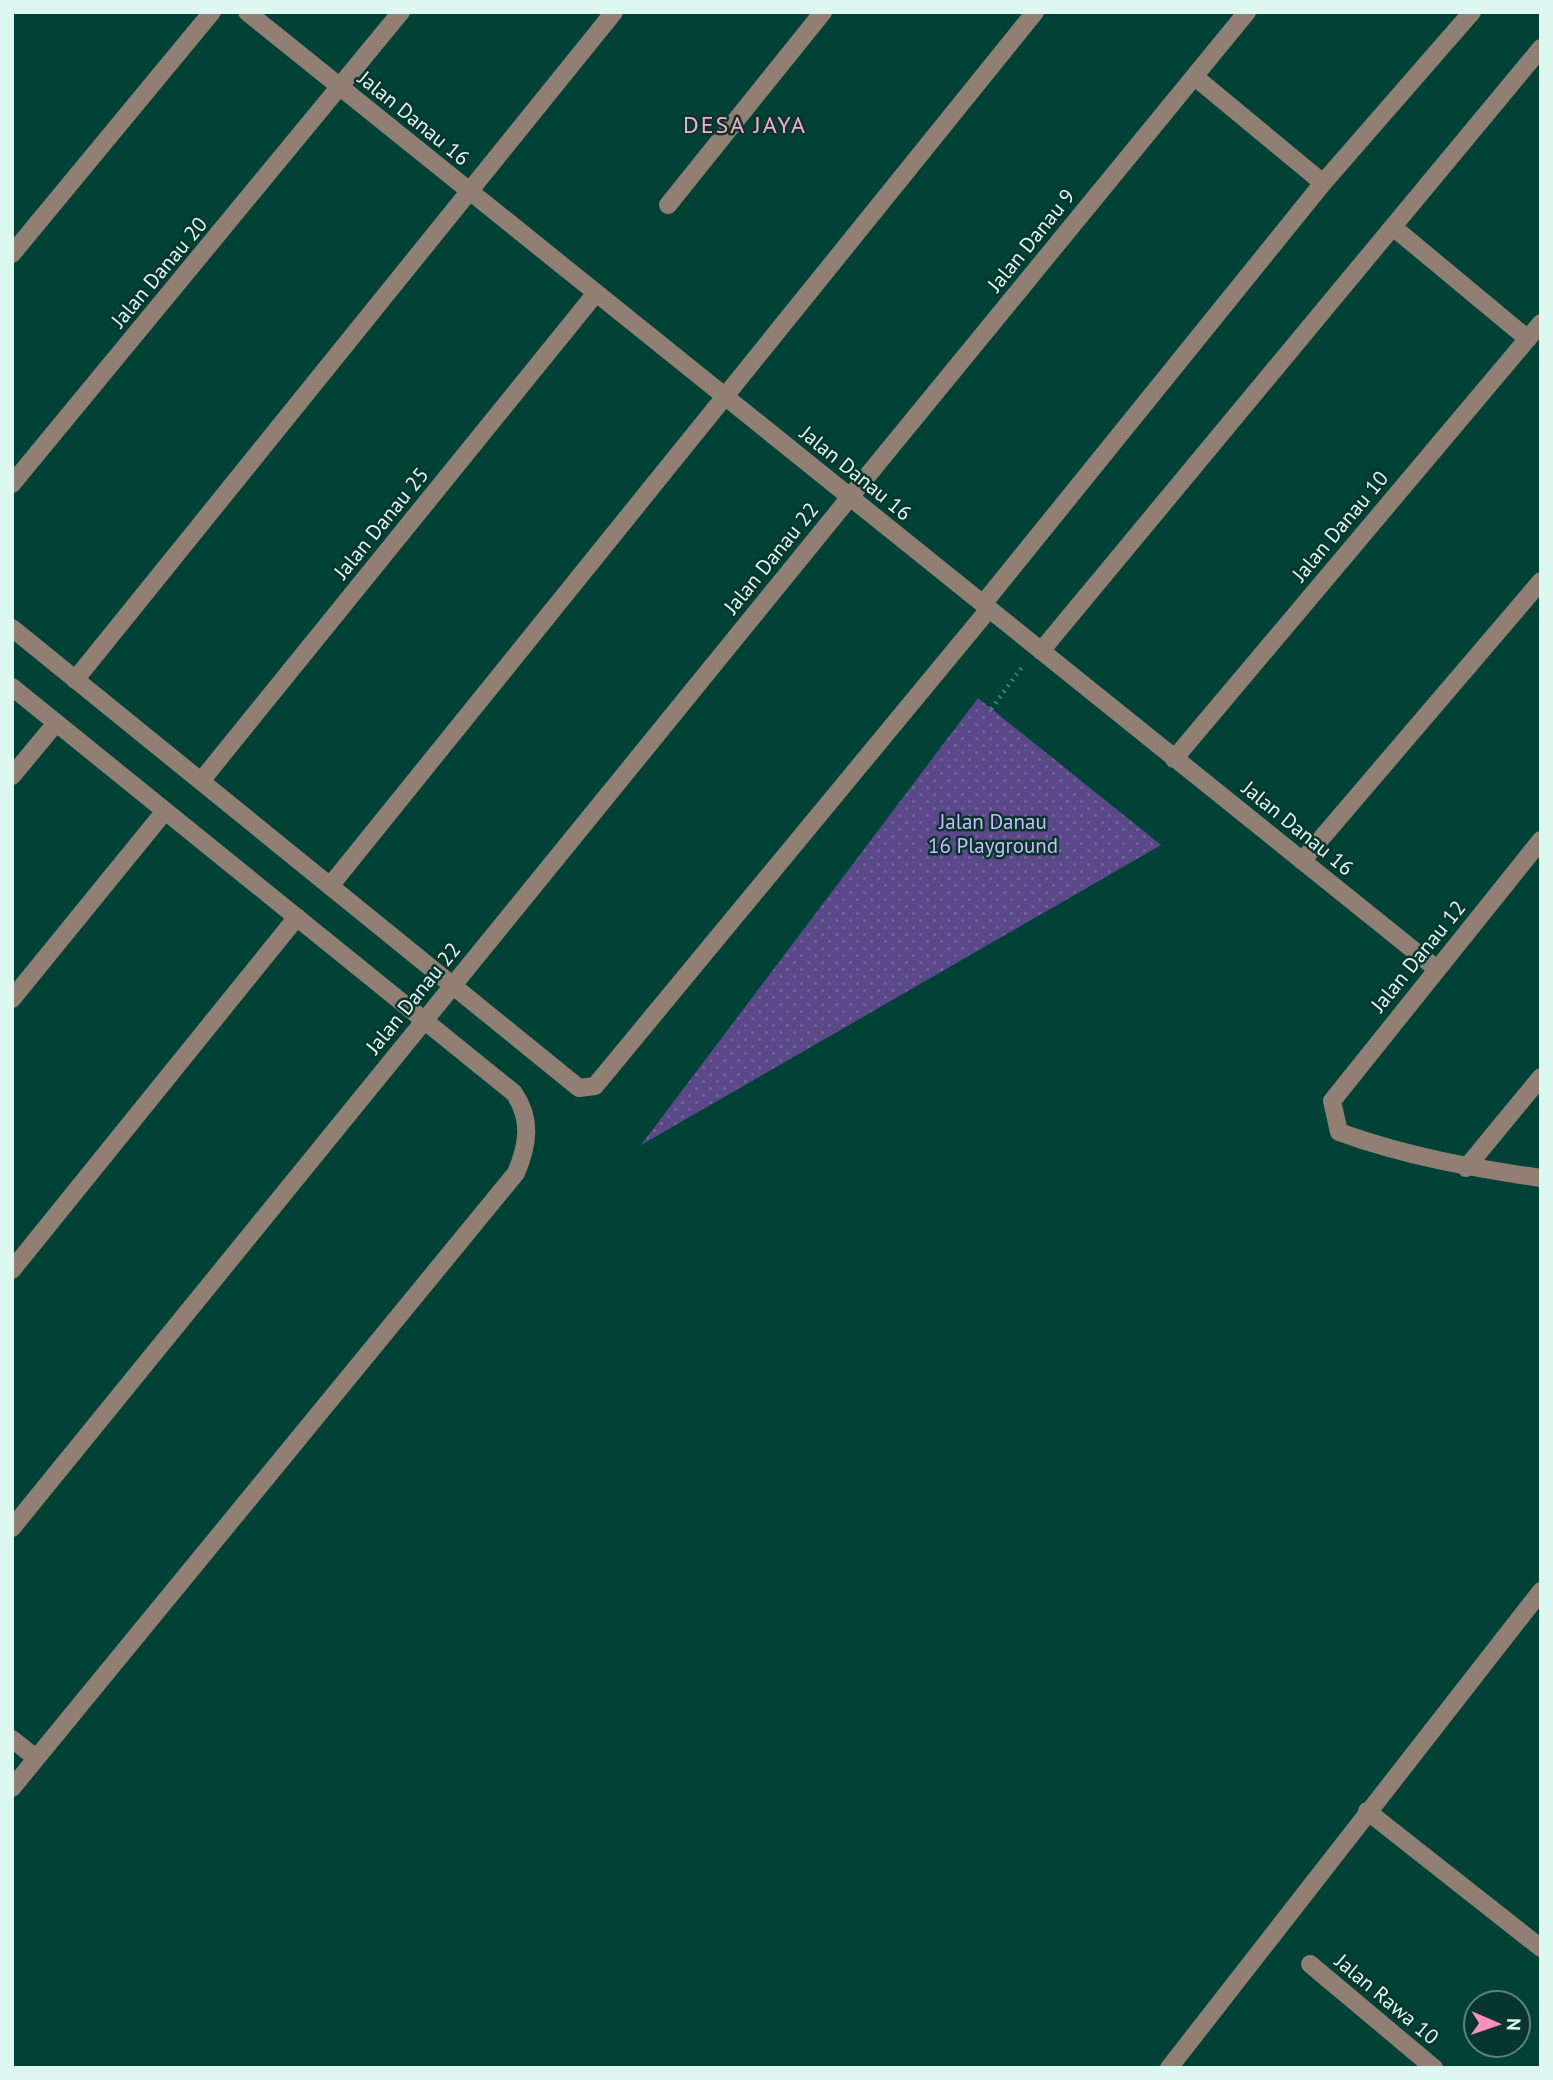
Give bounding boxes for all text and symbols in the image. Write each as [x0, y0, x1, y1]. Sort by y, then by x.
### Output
street label: Jalan Danau 16 [352, 64, 475, 171]
district label: DESA JAYA [683, 109, 807, 140]
street label: Jalan Danau 9 [981, 183, 1081, 298]
street label: Jalan Danau 20 [104, 211, 213, 334]
street label: Jalan Danau 16 [794, 419, 917, 526]
street label: Jalan Danau 25 [327, 462, 434, 585]
street label: Jalan Danau 10 [1285, 465, 1394, 588]
street label: Jalan Danau 22 [717, 497, 824, 620]
street label: Jalan Danau 16 [1236, 774, 1359, 881]
park label: Jalan Danau 16 Playground [928, 808, 1058, 859]
street label: Jalan Danau 12 [1364, 895, 1471, 1018]
street label: Jalan Danau 22 [359, 937, 466, 1060]
street label: Jalan Rawa 10 [1329, 1947, 1444, 2050]
north arrow [1462, 1989, 1532, 2059]
text: N [1502, 2018, 1526, 2031]

